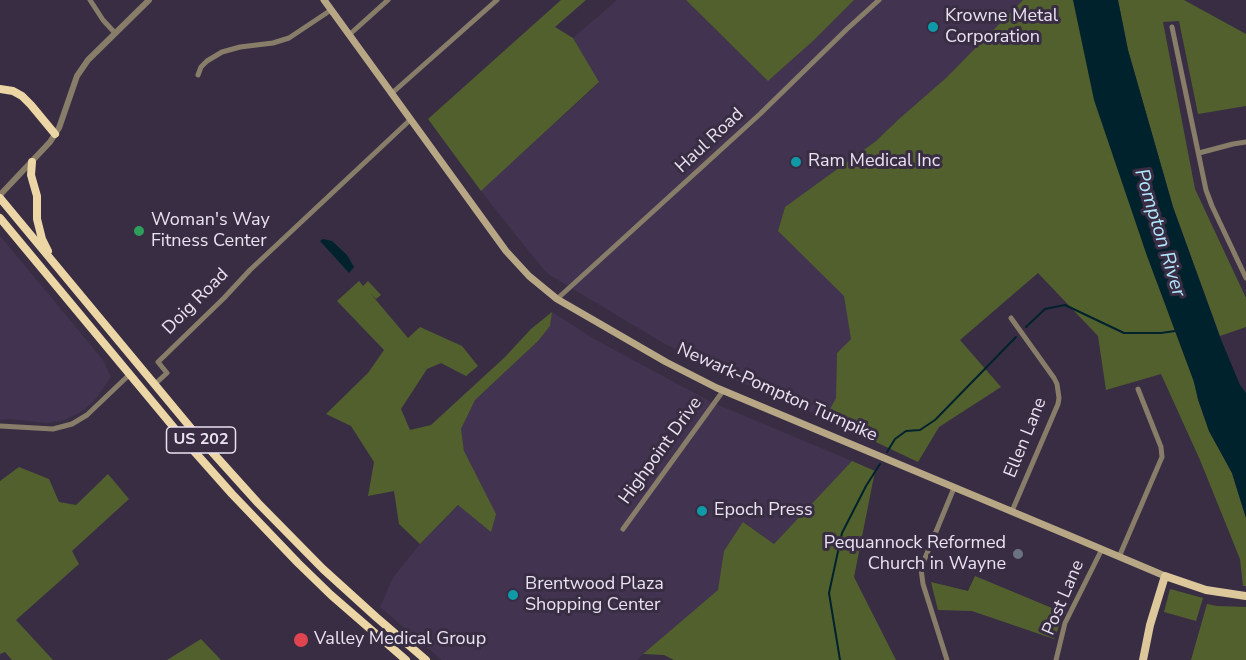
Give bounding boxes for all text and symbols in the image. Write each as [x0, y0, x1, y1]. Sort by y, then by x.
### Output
place label: Krowne Metal Corporation [945, 6, 1058, 48]
marker: Krowne Metal Corporation [926, 20, 940, 34]
street label: Haul Road [671, 104, 749, 178]
place label: Ram Medical Inc [808, 151, 940, 173]
marker: Ram Medical Inc [789, 155, 803, 169]
water label: Pompton River [1128, 166, 1190, 300]
place label: Woman's Way Fitness Center [151, 210, 270, 252]
marker: Woman's Way Fitness Center [132, 224, 146, 238]
street label: Doig Road [158, 264, 234, 340]
street label: Newark-Pompton Turnpike [673, 339, 881, 447]
street label: Highpoint Drive [615, 393, 707, 509]
street label: Ellen Lane [1000, 395, 1052, 481]
road number: US 202 [166, 427, 236, 453]
place label: Epoch Press [714, 500, 813, 522]
marker: Epoch Press [695, 504, 709, 518]
place label: Pequannock Reformed Church in Wayne [824, 533, 1006, 576]
marker: Pequannock Reformed Church in Wayne [1011, 547, 1025, 561]
street label: Post Lane [1039, 557, 1089, 639]
place label: Brentwood Plaza Shopping Center [525, 574, 664, 616]
marker: Brentwood Plaza Shopping Center [506, 588, 520, 602]
place label: Valley Medical Group [314, 629, 486, 651]
marker: Valley Medical Group [292, 631, 310, 649]

